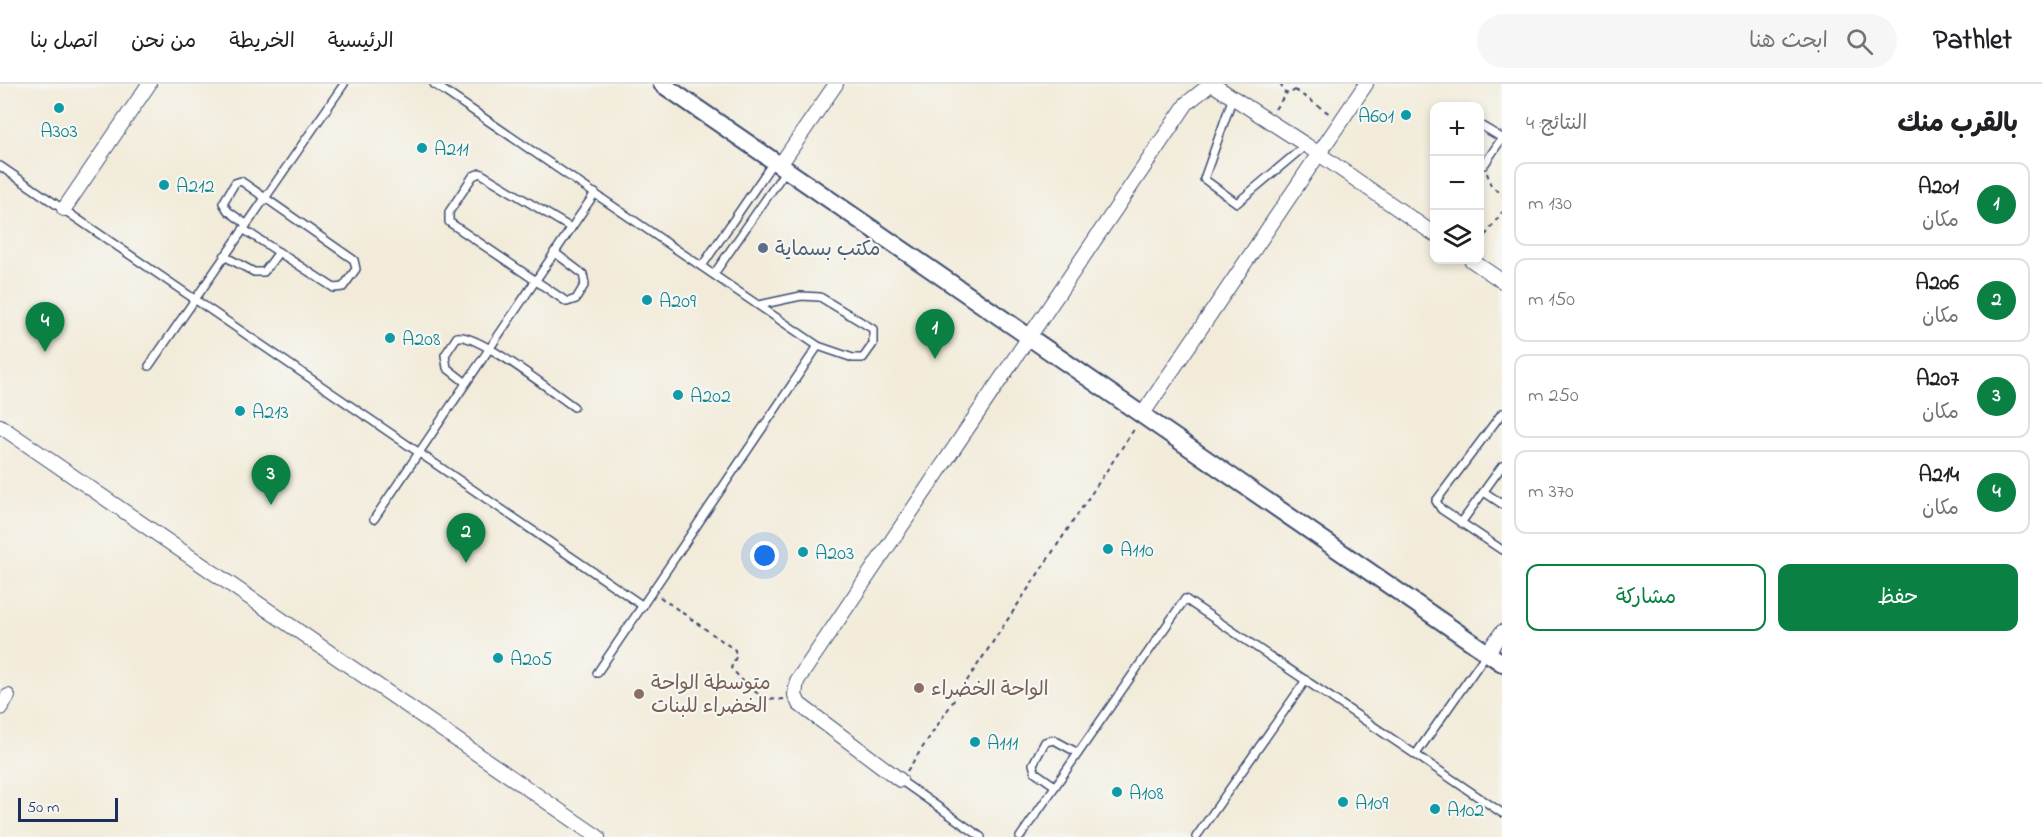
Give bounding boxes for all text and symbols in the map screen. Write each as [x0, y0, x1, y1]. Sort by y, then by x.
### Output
search box [1477, 14, 1897, 68]
text: Pathlet [1933, 21, 2012, 62]
icon: search [1843, 25, 1876, 58]
text: ابحث هنا [1749, 26, 1828, 58]
text: اتصل بنا [30, 27, 98, 57]
text: من نحن [131, 27, 196, 57]
text: الخريطة [229, 27, 295, 57]
text: الرئيسية [328, 27, 394, 57]
marker: A303 [52, 101, 66, 115]
map controls [1430, 102, 1484, 264]
button: + [1430, 102, 1484, 156]
place label: A601 [1358, 103, 1394, 132]
text: بالقرب منك [1897, 106, 2018, 144]
marker: A601 [1399, 108, 1413, 122]
text: النتائج: 4 [1526, 110, 1587, 139]
place label: A303 [40, 118, 78, 147]
place label: A211 [434, 136, 469, 165]
marker: A211 [415, 141, 429, 155]
button: − [1430, 156, 1484, 210]
text: A201 [1918, 172, 1959, 204]
place label: A212 [176, 173, 215, 202]
marker: A212 [157, 178, 171, 192]
text: 130 m [1528, 190, 1572, 219]
text: 1 [1993, 190, 2000, 219]
text: مكان [1922, 207, 1959, 236]
button: layers [1430, 210, 1484, 264]
place label: مكتب بسماية [775, 236, 881, 265]
marker: مكتب بسماية [756, 241, 770, 255]
text: A206 [1915, 268, 1959, 300]
text: 150 m [1528, 286, 1575, 315]
text: 2 [1992, 286, 2001, 315]
place label: A209 [659, 288, 696, 317]
marker: A209 [640, 293, 654, 307]
pin: 4 [26, 302, 64, 352]
text: مكان [1922, 303, 1959, 332]
pin: 1 [916, 310, 954, 359]
place label: A208 [402, 326, 440, 355]
marker: A208 [383, 331, 397, 345]
text: A207 [1916, 364, 1959, 396]
text: 250 m [1528, 382, 1579, 411]
text: 3 [1992, 382, 2001, 411]
place label: A202 [690, 383, 731, 412]
marker: A202 [671, 388, 685, 402]
place label: A213 [252, 399, 289, 428]
text: مكان [1922, 399, 1959, 428]
marker: A213 [233, 404, 247, 418]
pin: 3 [252, 456, 290, 505]
text: A214 [1918, 460, 1959, 492]
text: 370 m [1528, 478, 1574, 507]
text: 4 [1992, 478, 2001, 507]
text: مكان [1922, 495, 1959, 524]
pin: 2 [446, 514, 486, 563]
place label: A110 [1120, 537, 1154, 566]
place label: A203 [815, 540, 854, 569]
your location [750, 541, 779, 570]
marker: A110 [1101, 542, 1115, 556]
marker: A203 [796, 545, 810, 559]
button: مشاركة [1526, 564, 1766, 631]
button: حفظ [1778, 564, 2018, 631]
place label: A205 [510, 646, 552, 675]
marker: A205 [491, 651, 505, 665]
place label: متوسطة الواحة الخضراء للبنات [651, 670, 771, 722]
place label: الواحة الخضراء [931, 676, 1049, 705]
marker: الواحة الخضراء [912, 681, 926, 695]
marker: متوسطة الواحة الخضراء للبنات [632, 687, 646, 701]
place label: A111 [987, 730, 1018, 759]
marker: A111 [968, 735, 982, 749]
place label: A108 [1129, 780, 1164, 809]
marker: A108 [1110, 785, 1124, 799]
place label: A109 [1355, 790, 1388, 819]
scale bar [18, 795, 118, 822]
marker: A109 [1336, 795, 1350, 809]
text: 50 m [27, 796, 59, 820]
place label: A102 [1447, 797, 1484, 826]
marker: A102 [1428, 802, 1442, 816]

